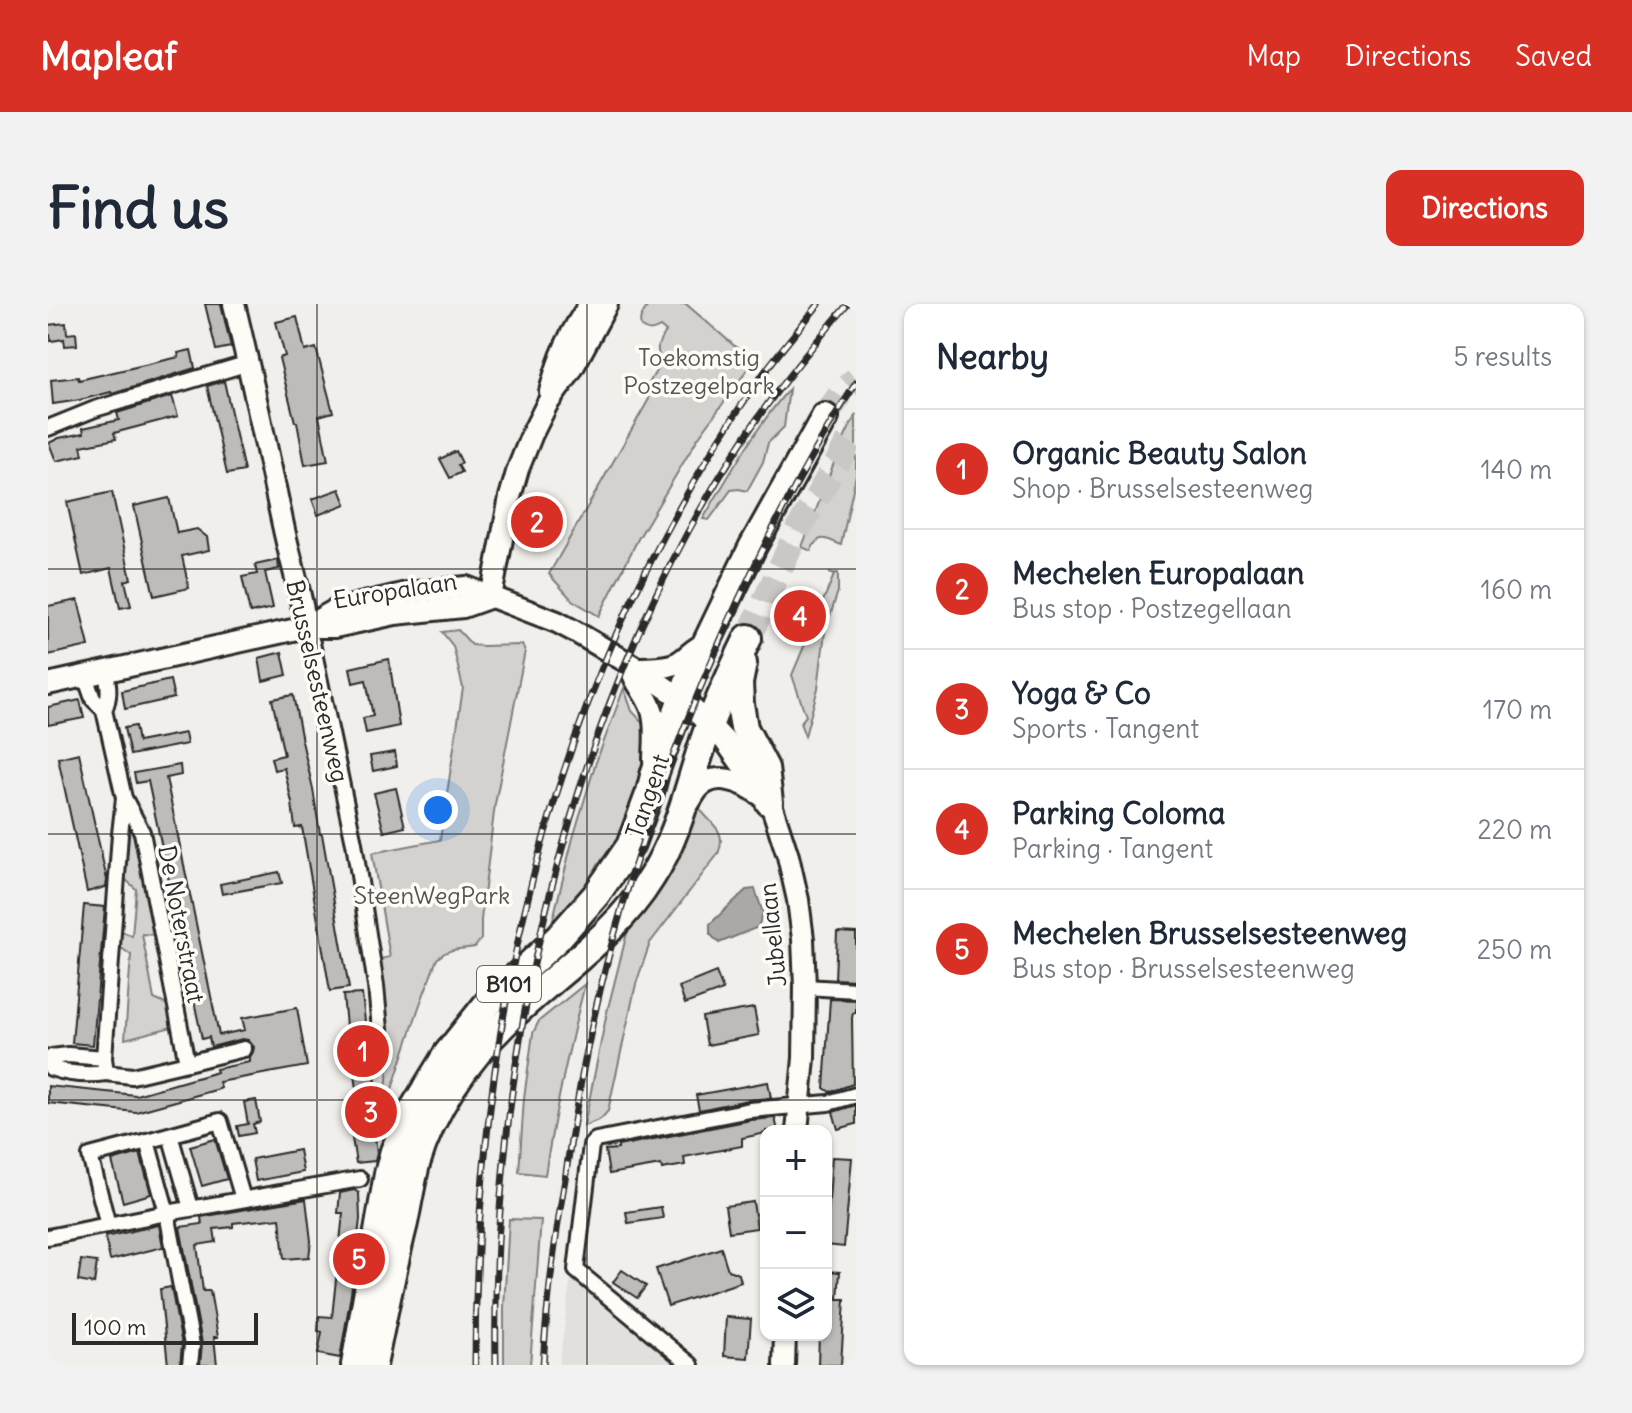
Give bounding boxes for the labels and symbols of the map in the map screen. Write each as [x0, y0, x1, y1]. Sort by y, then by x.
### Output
park label: Toekomstig Postzegelpark [623, 342, 775, 400]
pin: 2 [511, 492, 563, 552]
street label: Europalaan [331, 565, 459, 615]
street label: Brusselsesteenweg [280, 577, 356, 785]
pin: 4 [774, 586, 826, 646]
street label: Tangent [619, 750, 675, 842]
your location [418, 790, 458, 830]
street label: De Noterstraat [152, 843, 212, 1005]
park label: SteenWegPark [354, 880, 510, 910]
street label: Jubellaan [752, 881, 792, 988]
road number: B101 [477, 966, 541, 1002]
pin: 1 [337, 1021, 389, 1081]
pin: 3 [345, 1082, 397, 1142]
pin: 5 [333, 1229, 385, 1289]
scale bar [72, 1309, 258, 1345]

